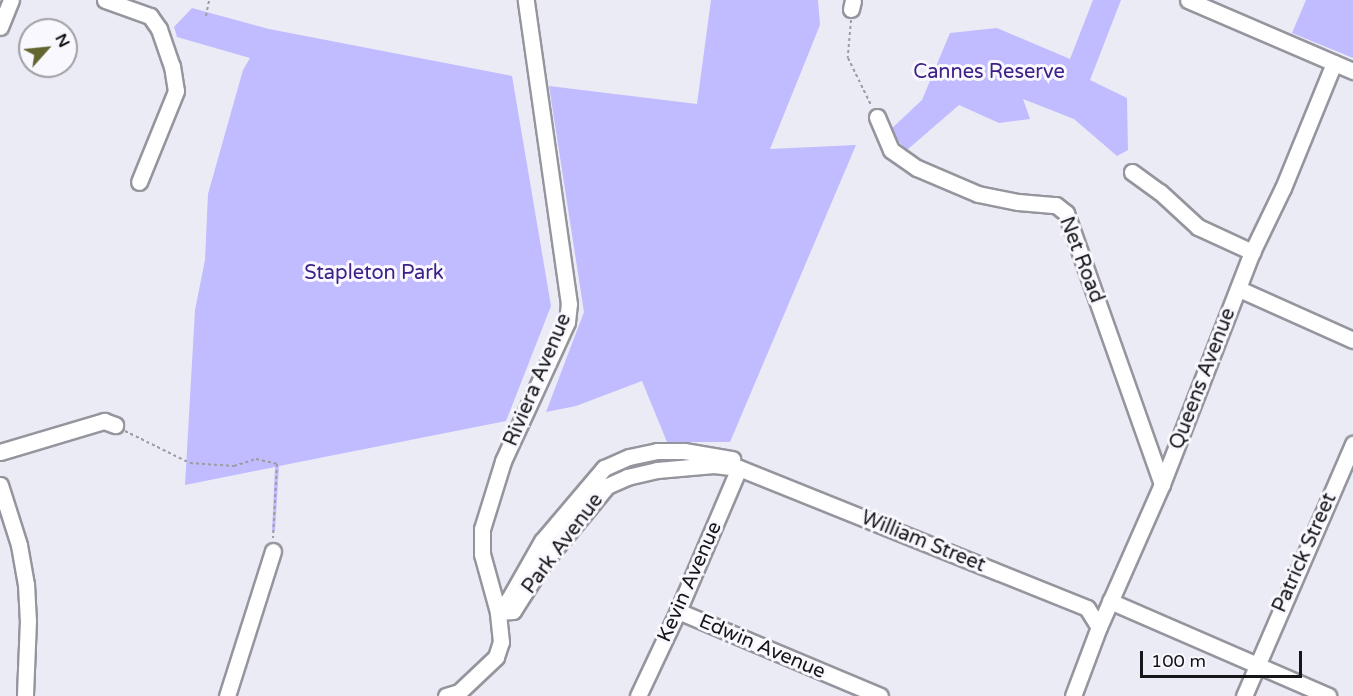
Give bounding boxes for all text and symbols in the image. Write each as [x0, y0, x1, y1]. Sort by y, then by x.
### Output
north arrow [18, 18, 78, 78]
text: N [50, 30, 74, 51]
park label: Cannes Reserve [913, 60, 1065, 84]
street label: Net Road [1054, 214, 1108, 306]
park label: Stapleton Park [304, 261, 444, 285]
street label: Queens Avenue [1165, 305, 1241, 453]
street label: Riviera Avenue [499, 310, 577, 450]
street label: Park Avenue [517, 489, 609, 599]
street label: Patrick Street [1268, 490, 1342, 616]
street label: William Street [857, 506, 989, 578]
street label: Kevin Avenue [653, 518, 727, 646]
street label: Edwin Avenue [695, 610, 829, 684]
scale bar [1143, 639, 1305, 677]
text: 100 m [1151, 650, 1206, 672]

